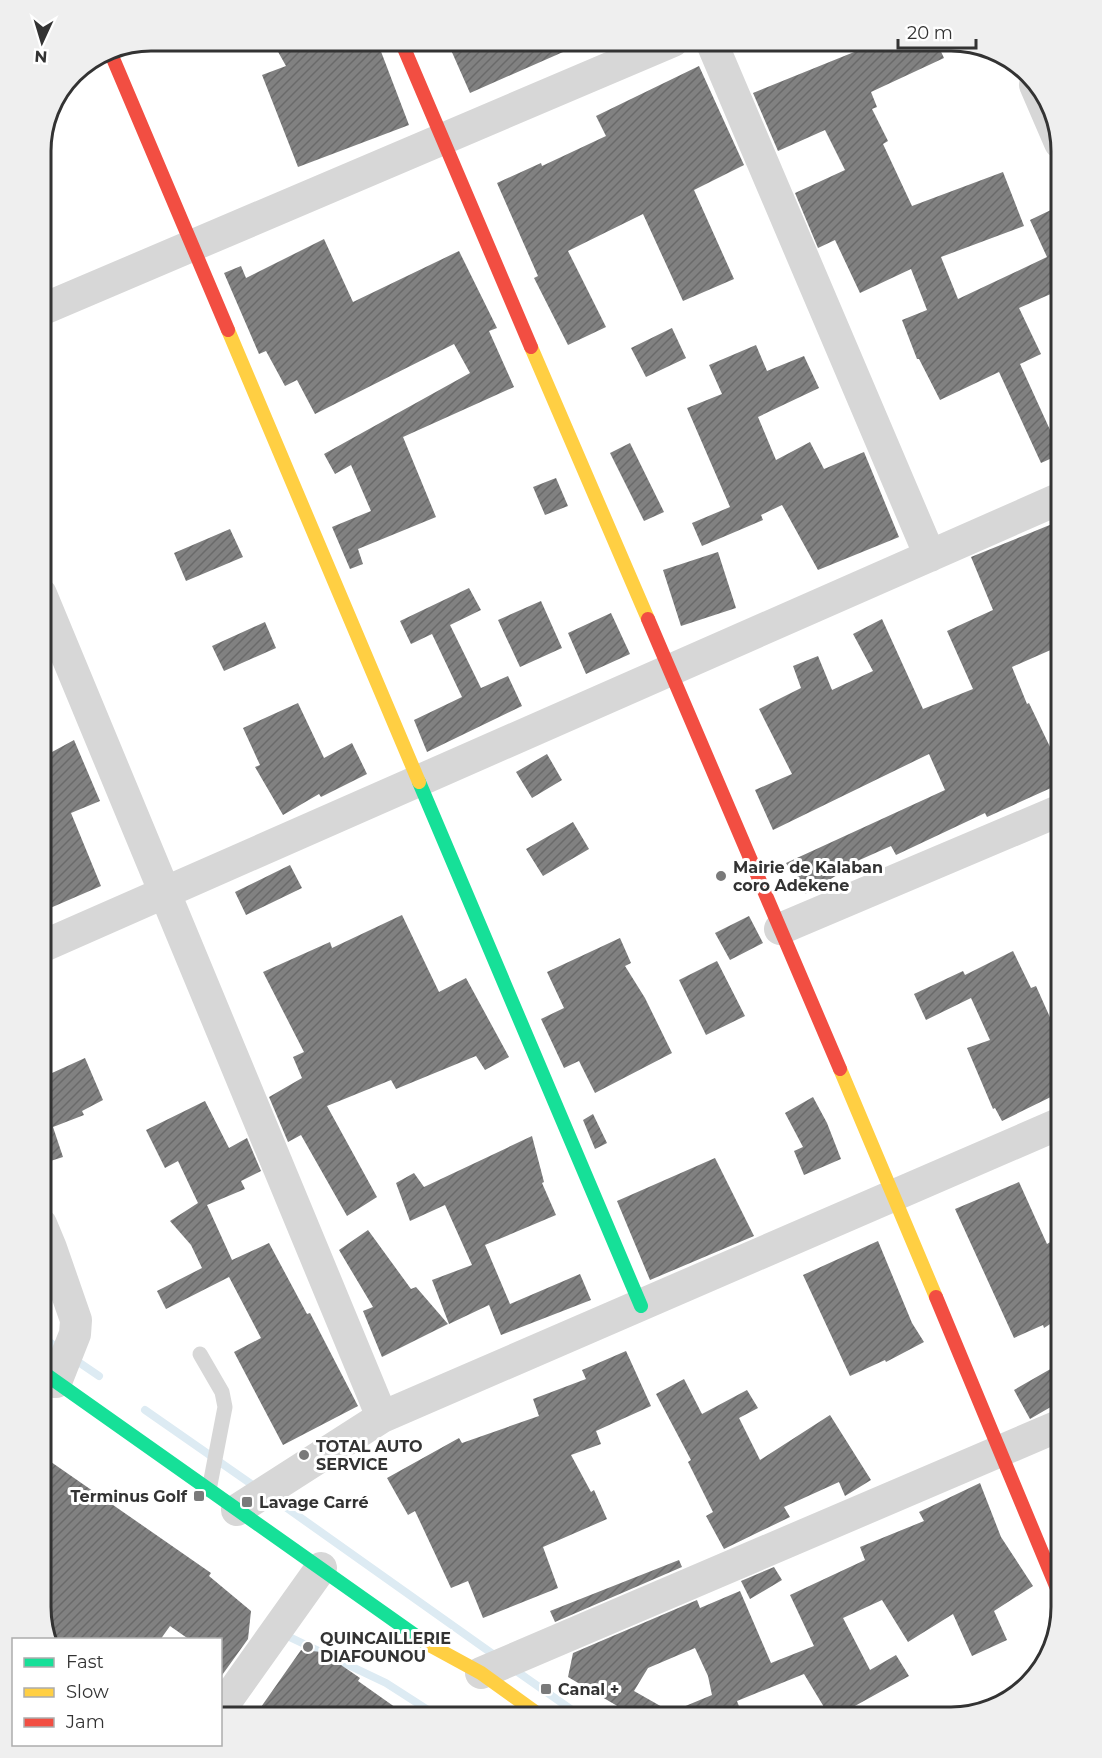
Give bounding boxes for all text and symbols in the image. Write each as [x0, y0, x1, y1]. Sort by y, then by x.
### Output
north arrow [12, 12, 72, 72]
scale bar [898, 12, 976, 50]
text: 20 m [907, 22, 953, 44]
text: N [34, 47, 48, 66]
place label: Mairie de Kalaban coro Adekene [733, 858, 883, 895]
marker: Mairie de Kalaban coro Adekene [714, 869, 728, 883]
place label: TOTAL AUTO SERVICE [316, 1437, 422, 1474]
marker: TOTAL AUTO SERVICE [297, 1448, 311, 1462]
place label: Terminus Golf [71, 1487, 188, 1506]
marker: Terminus Golf [192, 1489, 206, 1503]
place label: Lavage Carré [259, 1493, 369, 1512]
marker: Lavage Carré [240, 1495, 254, 1509]
place label: QUINCAILLERIE DIAFOUNOU [320, 1629, 451, 1666]
legend [12, 1638, 222, 1746]
marker: QUINCAILLERIE DIAFOUNOU [301, 1640, 315, 1654]
text: Fast [66, 1651, 104, 1673]
place label: Canal + [558, 1680, 619, 1699]
text: Slow [66, 1681, 109, 1703]
marker: Canal + [539, 1682, 553, 1696]
text: Jam [65, 1711, 105, 1733]

